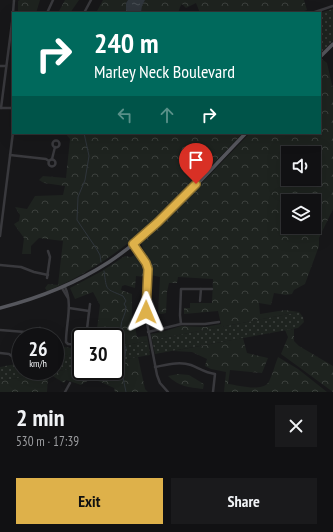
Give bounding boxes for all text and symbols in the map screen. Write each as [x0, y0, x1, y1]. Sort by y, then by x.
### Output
text: 240 m [94, 24, 158, 61]
icon: right [28, 28, 80, 80]
text: Marley Neck Boulevard [94, 60, 235, 83]
icon: left [114, 104, 136, 126]
icon: ahead [156, 104, 178, 126]
icon: right [198, 104, 220, 126]
pin [179, 143, 213, 184]
map controls [281, 146, 321, 234]
button: sound [281, 146, 321, 186]
icon: arrive [185, 149, 207, 171]
button: layers [281, 194, 321, 234]
position arrow [125, 291, 167, 333]
speed limit sign: 30 [72, 328, 124, 380]
text: 26 [28, 336, 48, 362]
text: km/h [29, 357, 47, 370]
text: 2 min [16, 402, 64, 433]
button: close [275, 405, 317, 447]
text: 530 m · 17:39 [16, 433, 79, 450]
button: Exit [16, 478, 163, 524]
button: Share [171, 478, 317, 524]

